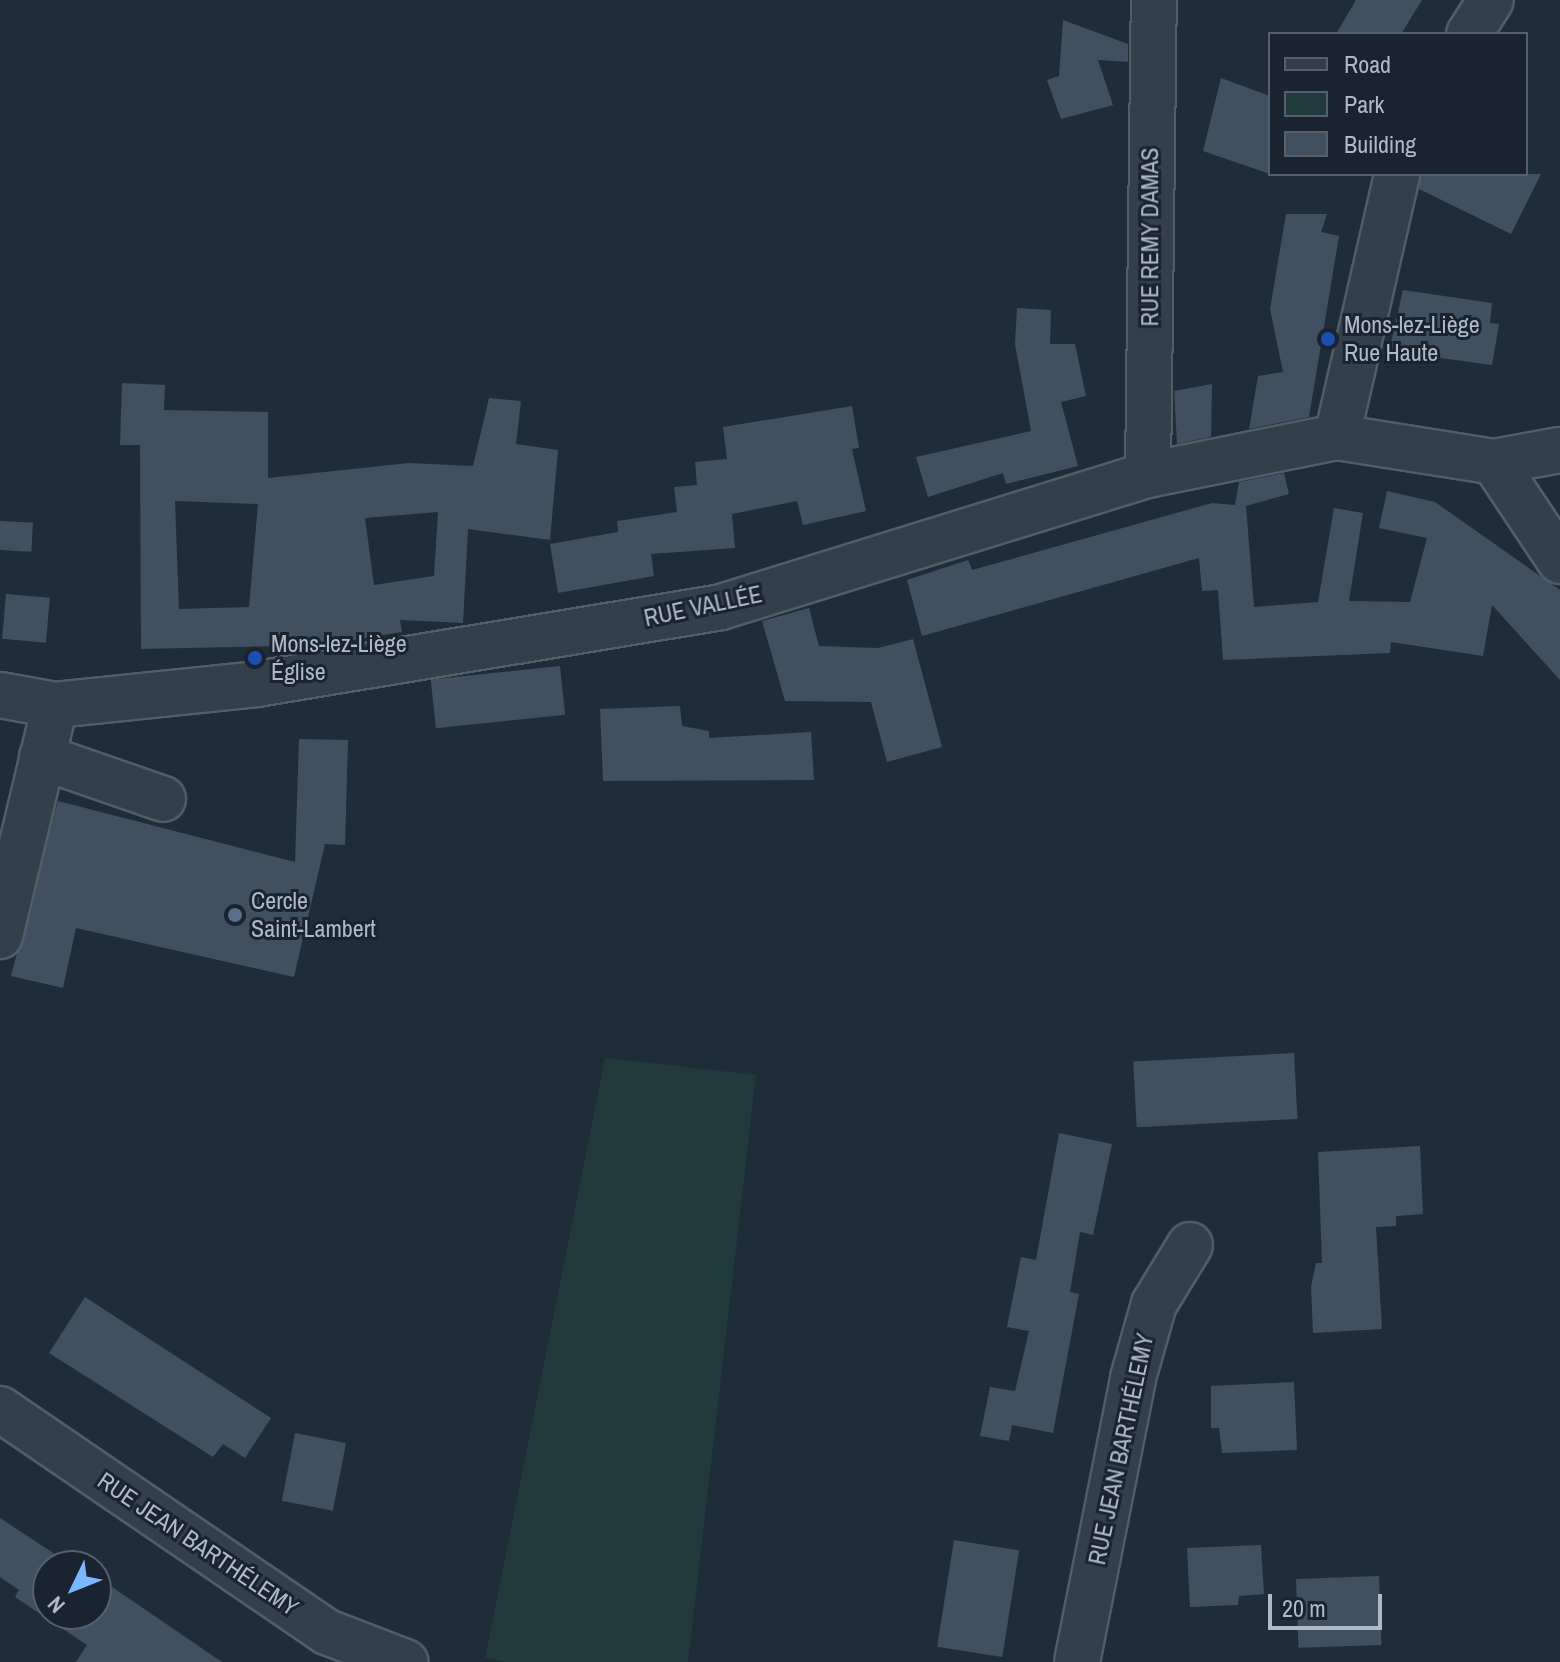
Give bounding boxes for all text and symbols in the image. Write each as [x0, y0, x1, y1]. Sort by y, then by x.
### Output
legend [1268, 32, 1528, 176]
text: Road [1344, 48, 1391, 80]
text: Park [1344, 88, 1384, 120]
text: Building [1344, 128, 1416, 160]
street label: RUE REMY DAMAS [1136, 147, 1164, 327]
place label: Mons-lez-Liège Rue Haute [1344, 311, 1480, 367]
marker: Mons-lez-Liège Rue Haute [1319, 330, 1337, 348]
street label: RUE VALLÉE [641, 579, 765, 633]
place label: Mons-lez-Liège Église [271, 630, 407, 686]
marker: Mons-lez-Liège Église [246, 649, 264, 667]
place label: Cercle Saint-Lambert [251, 887, 376, 943]
marker: Cercle Saint-Lambert [226, 906, 244, 924]
street label: RUE JEAN BARTHÉLEMY [1082, 1331, 1160, 1567]
street label: RUE JEAN BARTHÉLEMY [92, 1466, 304, 1622]
north arrow [32, 1550, 112, 1630]
scale bar [1272, 1578, 1386, 1628]
text: N [40, 1590, 71, 1620]
text: 20 m [1282, 1592, 1326, 1624]

